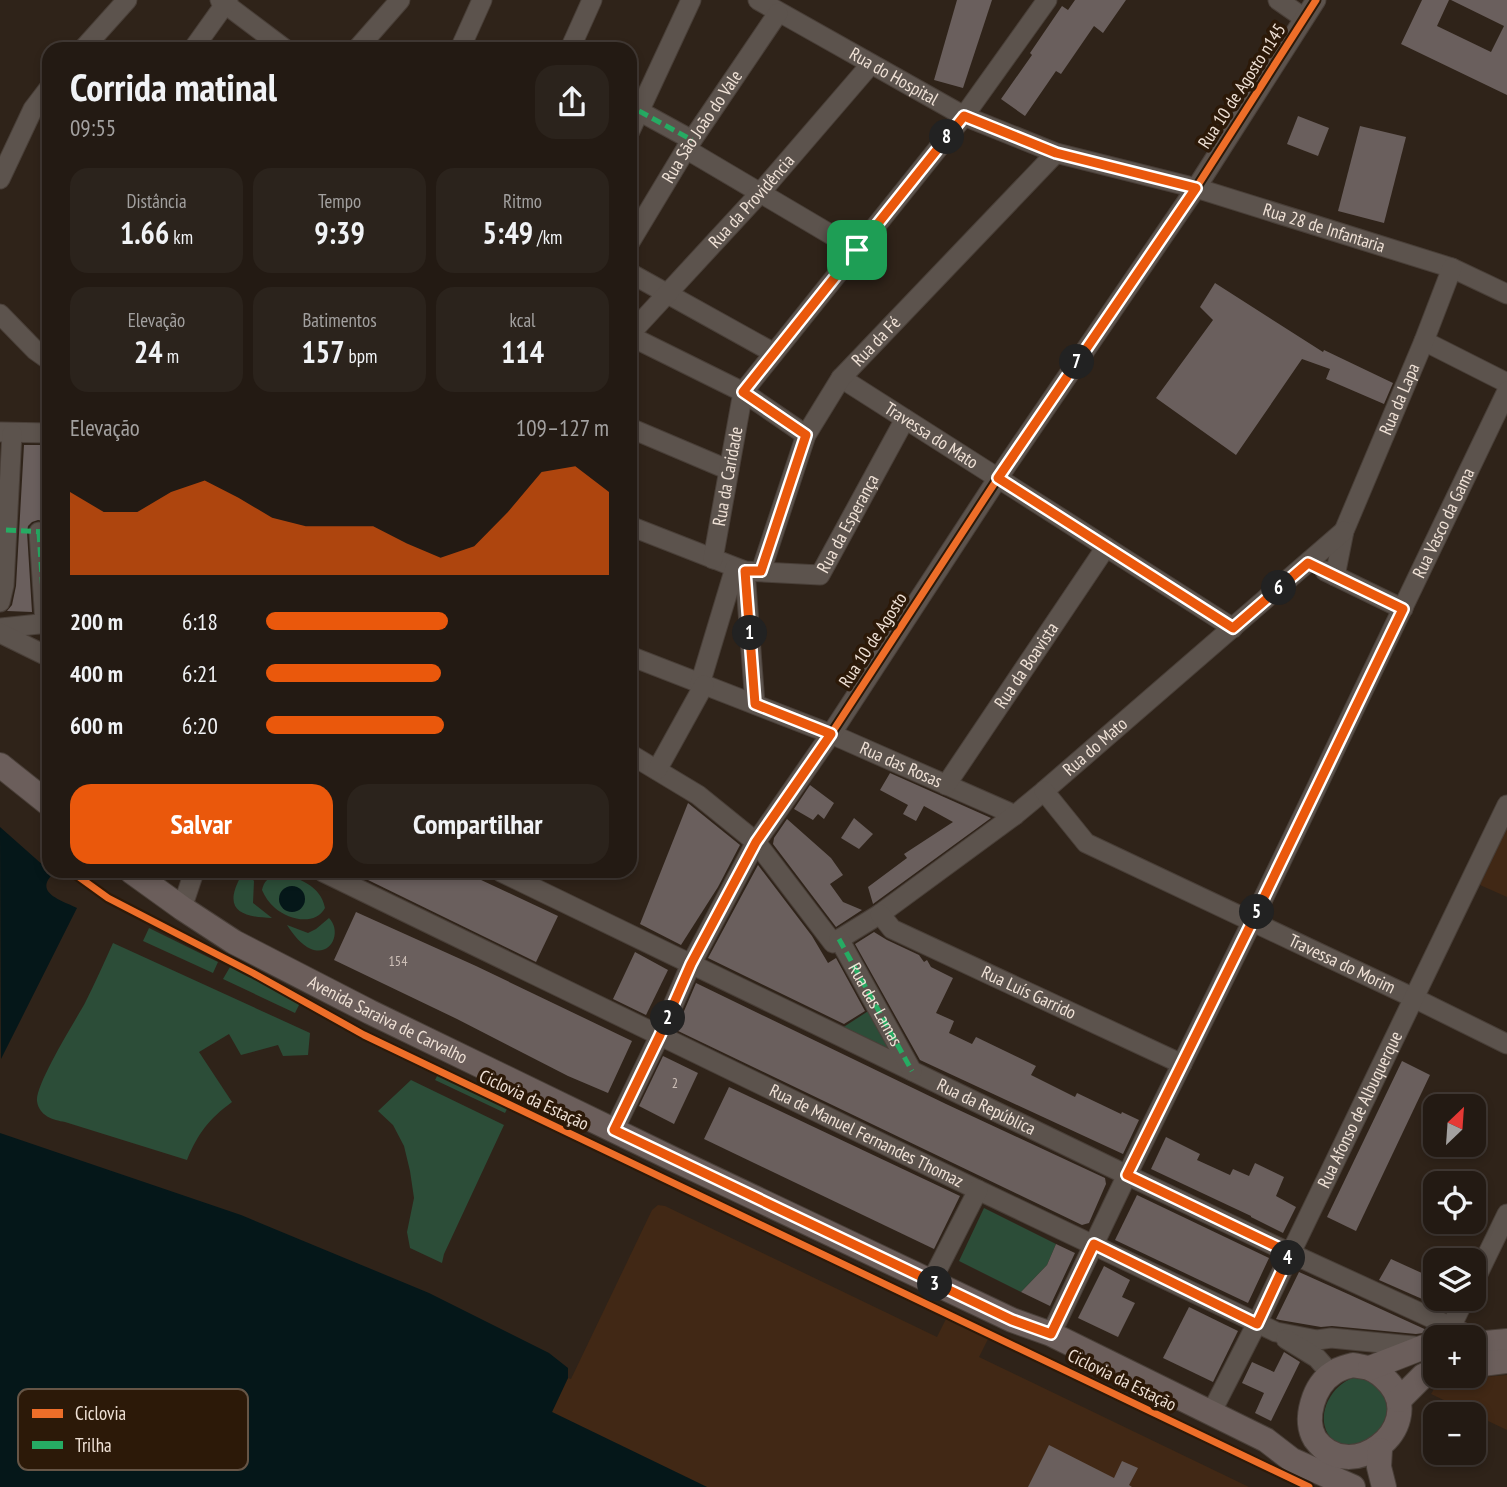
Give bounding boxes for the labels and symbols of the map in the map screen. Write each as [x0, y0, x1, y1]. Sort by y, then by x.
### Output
street label: Rua 10 de Agosto n145 [1193, 19, 1291, 153]
street label: Rua do Hospital [846, 42, 943, 111]
street label: Rua São João do Vale [656, 66, 747, 187]
pin: 8 [930, 120, 964, 154]
street label: Rua da Providência [703, 149, 799, 253]
street label: Rua 28 de Infantaria [1260, 198, 1388, 257]
pin [827, 220, 887, 280]
street label: Rua da Fé [846, 311, 905, 371]
pin: 7 [1060, 344, 1094, 380]
street label: Rua da Lapa [1374, 360, 1424, 438]
street label: Travessa do Mato [880, 397, 983, 474]
street label: Rua da Caridade [707, 425, 748, 528]
street label: Rua Vasco da Gama [1407, 464, 1479, 582]
street label: Rua da Esperança [811, 470, 884, 577]
pin: 6 [1262, 570, 1296, 606]
street label: Rua 10 de Agosto [833, 588, 912, 692]
pin: 1 [732, 616, 768, 650]
street label: Rua da Boavista [989, 618, 1063, 713]
street label: Rua do Mato [1058, 712, 1132, 781]
street label: Rua das Rosas [856, 736, 946, 792]
pin: 5 [1240, 894, 1274, 930]
street label: Travessa do Morim [1285, 928, 1399, 999]
house number: 154 [389, 952, 408, 970]
street label: Rua das Lamas [843, 959, 908, 1050]
street label: Rua Luís Garrido [978, 960, 1080, 1024]
street label: Avenida Saraiva de Carvalho [304, 970, 472, 1069]
pin: 2 [650, 1000, 686, 1036]
street label: Rua Afonso de Albuquerque [1312, 1027, 1407, 1192]
street label: Ciclovia da Estação [476, 1064, 593, 1135]
street label: Rua da República [933, 1073, 1039, 1140]
house number: 2 [672, 1074, 678, 1092]
street label: Rua de Manuel Fernandes Thomaz [766, 1078, 967, 1192]
north arrow [1423, 1094, 1486, 1157]
pin: 4 [1270, 1240, 1306, 1276]
pin: 3 [918, 1266, 953, 1302]
street label: Ciclovia da Estação [1064, 1343, 1181, 1416]
legend [18, 1389, 248, 1470]
text: Ciclovia [75, 1401, 126, 1425]
text: Trilha [75, 1433, 112, 1457]

